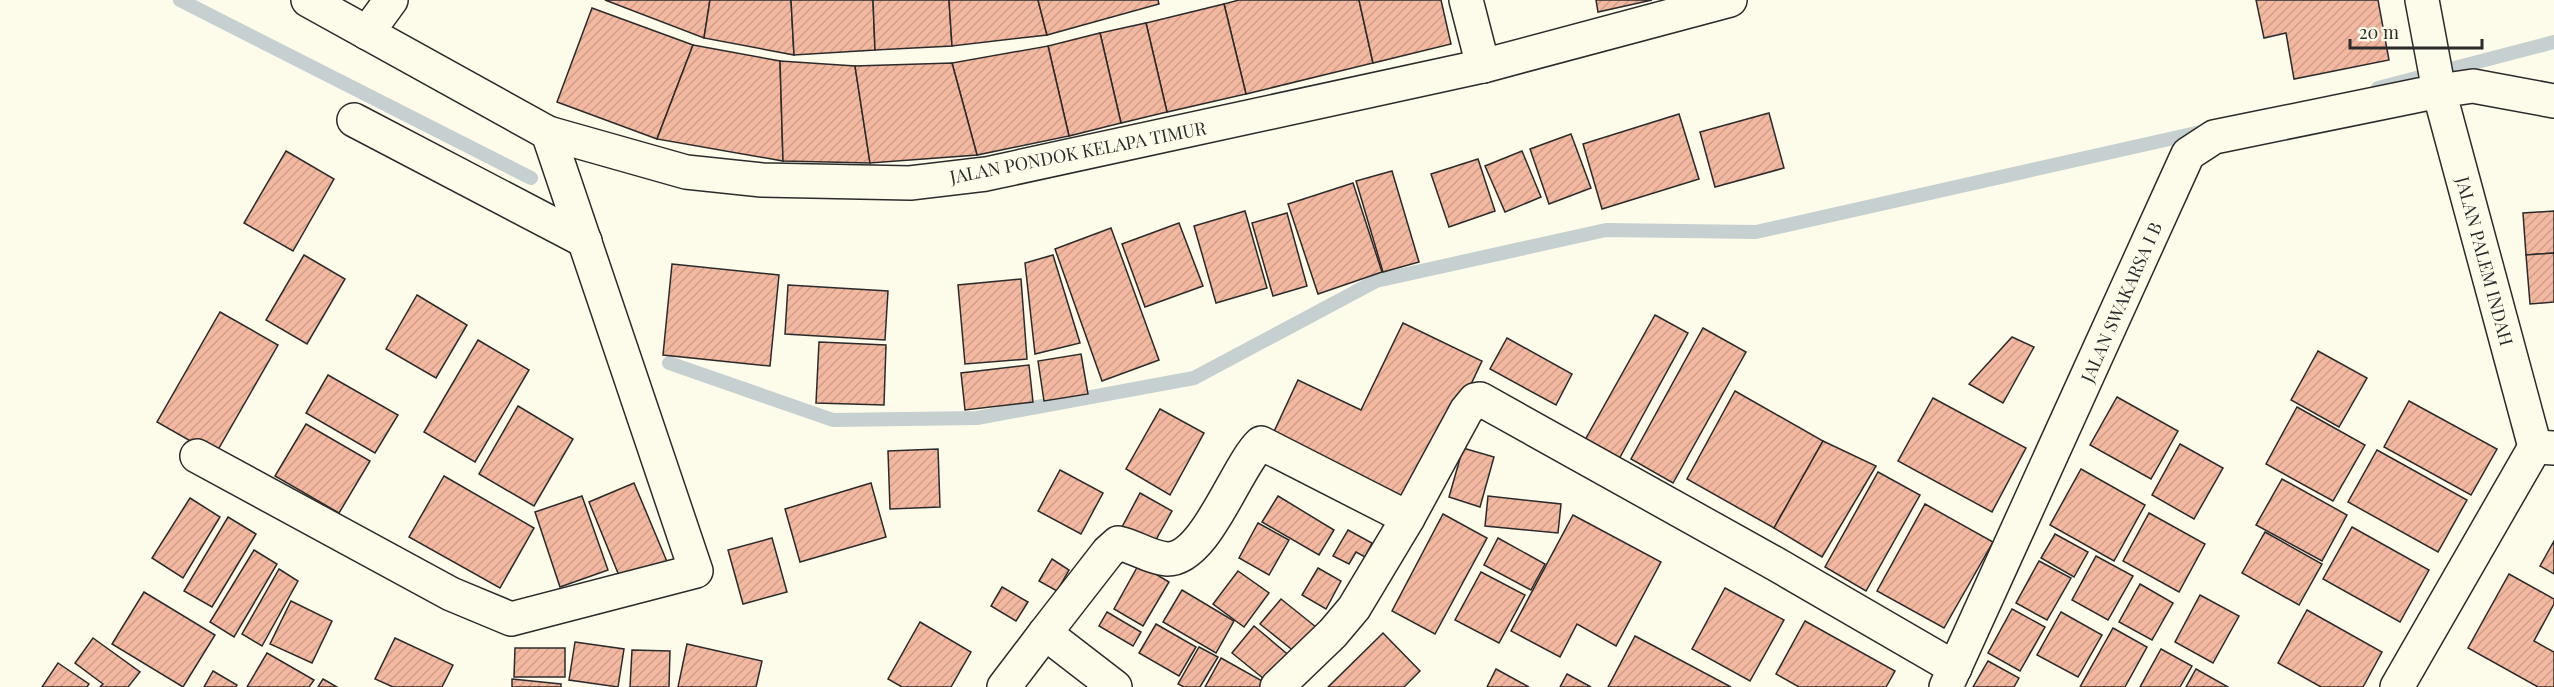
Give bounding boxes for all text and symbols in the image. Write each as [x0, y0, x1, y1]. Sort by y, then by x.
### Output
scale bar [2350, 12, 2482, 50]
text: 20 m [2359, 20, 2399, 44]
street label: JALAN PONDOK KELAPA TIMUR [947, 115, 1209, 189]
street label: JALAN PALEM INDAH [2451, 173, 2519, 348]
street label: JALAN SWAKARSA I B [2074, 218, 2167, 387]

